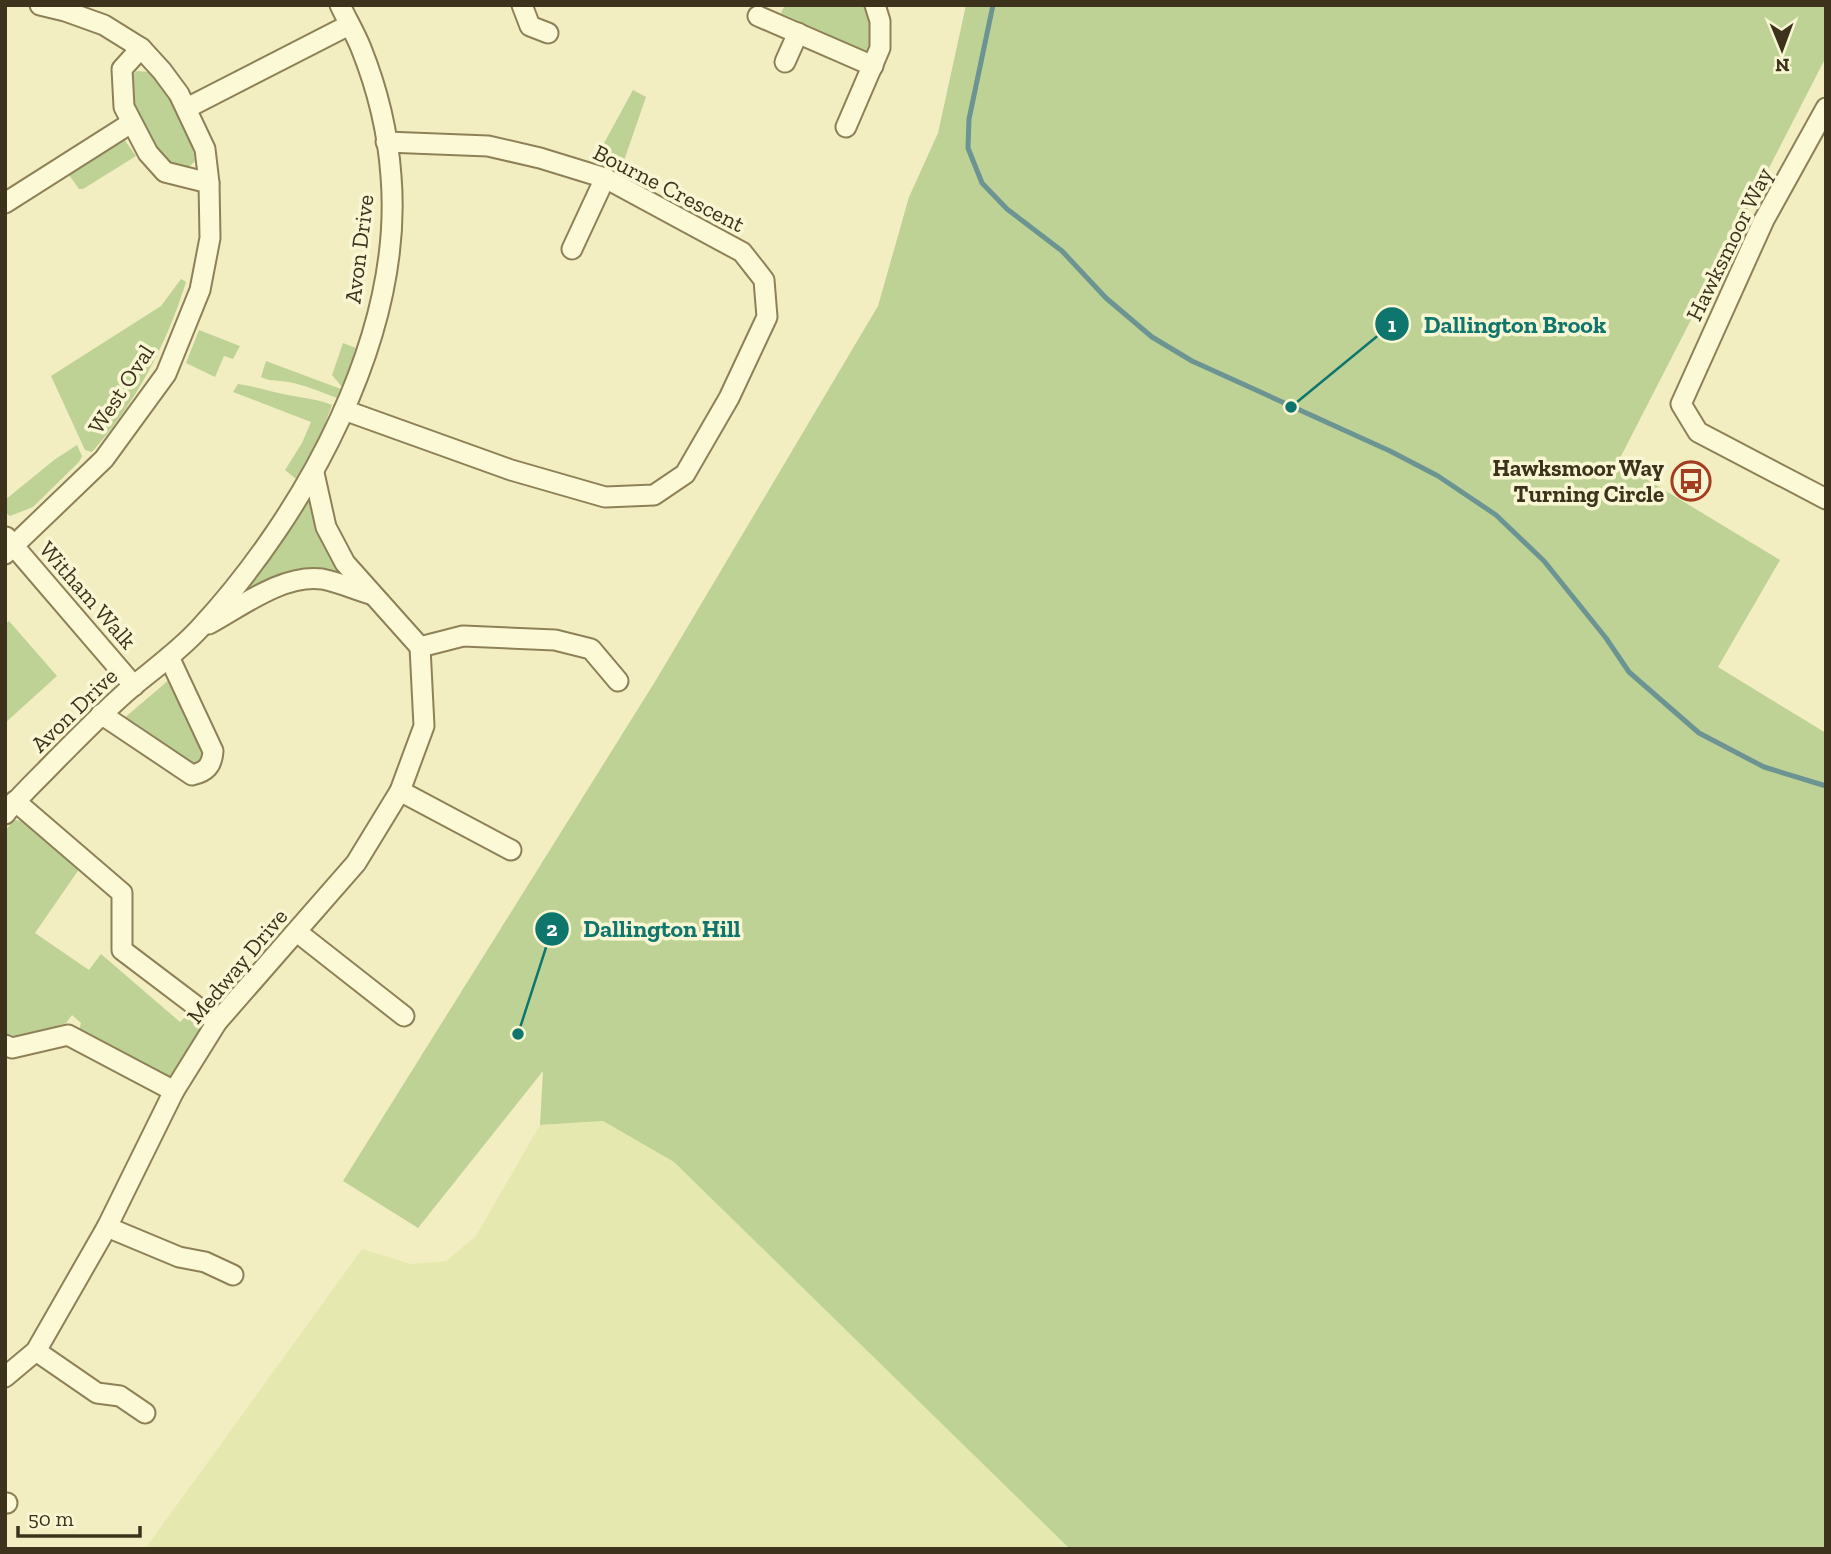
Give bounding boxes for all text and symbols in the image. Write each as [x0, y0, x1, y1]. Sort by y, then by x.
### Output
north arrow [1747, 14, 1817, 84]
text: N [1775, 54, 1790, 77]
street label: Bourne Crescent [589, 138, 750, 238]
street label: Hawksmoor Way [1680, 162, 1778, 325]
street label: Avon Drive [338, 193, 380, 305]
callout: Dallington Brook [1375, 302, 1620, 347]
text: Dallington Brook [1424, 310, 1606, 339]
text: 1 [1388, 312, 1397, 337]
street label: West Oval [82, 339, 160, 439]
place label: Hawksmoor Way Turning Circle [1493, 454, 1665, 508]
bus stop icon: Hawksmoor Way Turning Circle [1670, 460, 1712, 502]
street label: Witham Walk [33, 535, 143, 655]
street label: Avon Drive [25, 662, 123, 758]
street label: Medway Drive [181, 903, 293, 1029]
callout: Dallington Hill [534, 906, 755, 951]
text: Dallington Hill [583, 914, 741, 943]
text: 2 [546, 916, 558, 941]
scale bar [18, 1494, 140, 1538]
text: 50 m [28, 1506, 74, 1531]

